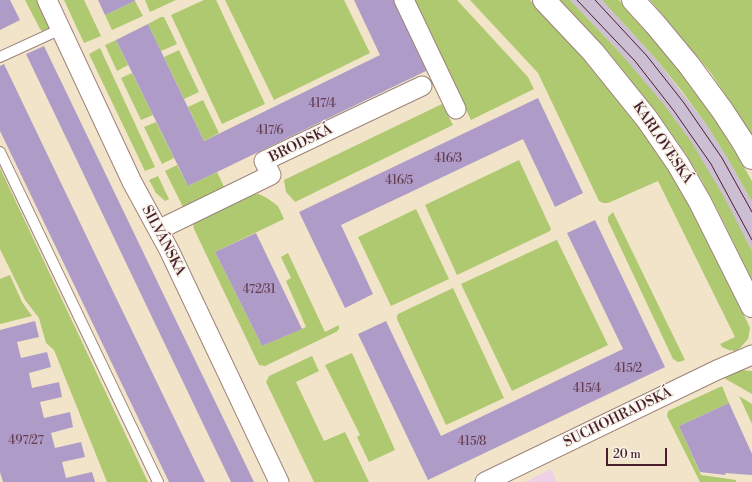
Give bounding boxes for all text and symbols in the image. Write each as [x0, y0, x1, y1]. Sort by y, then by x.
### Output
house number: 417/4 [308, 97, 336, 111]
street label: KARLOVESKÁ [628, 99, 696, 187]
street label: BRODSKÁ [267, 121, 335, 167]
house number: 417/6 [256, 124, 284, 138]
house number: 416/3 [434, 152, 462, 166]
house number: 416/5 [385, 174, 413, 188]
street label: SILVÁNSKA [138, 203, 188, 279]
house number: 472/31 [242, 283, 276, 297]
house number: 415/2 [614, 362, 642, 376]
house number: 415/4 [573, 382, 601, 396]
street label: SUCHOHRADSKÁ [561, 384, 675, 452]
house number: 497/27 [8, 434, 44, 448]
house number: 415/8 [458, 435, 486, 449]
scale bar [608, 440, 669, 466]
text: 20 m [613, 447, 641, 462]

